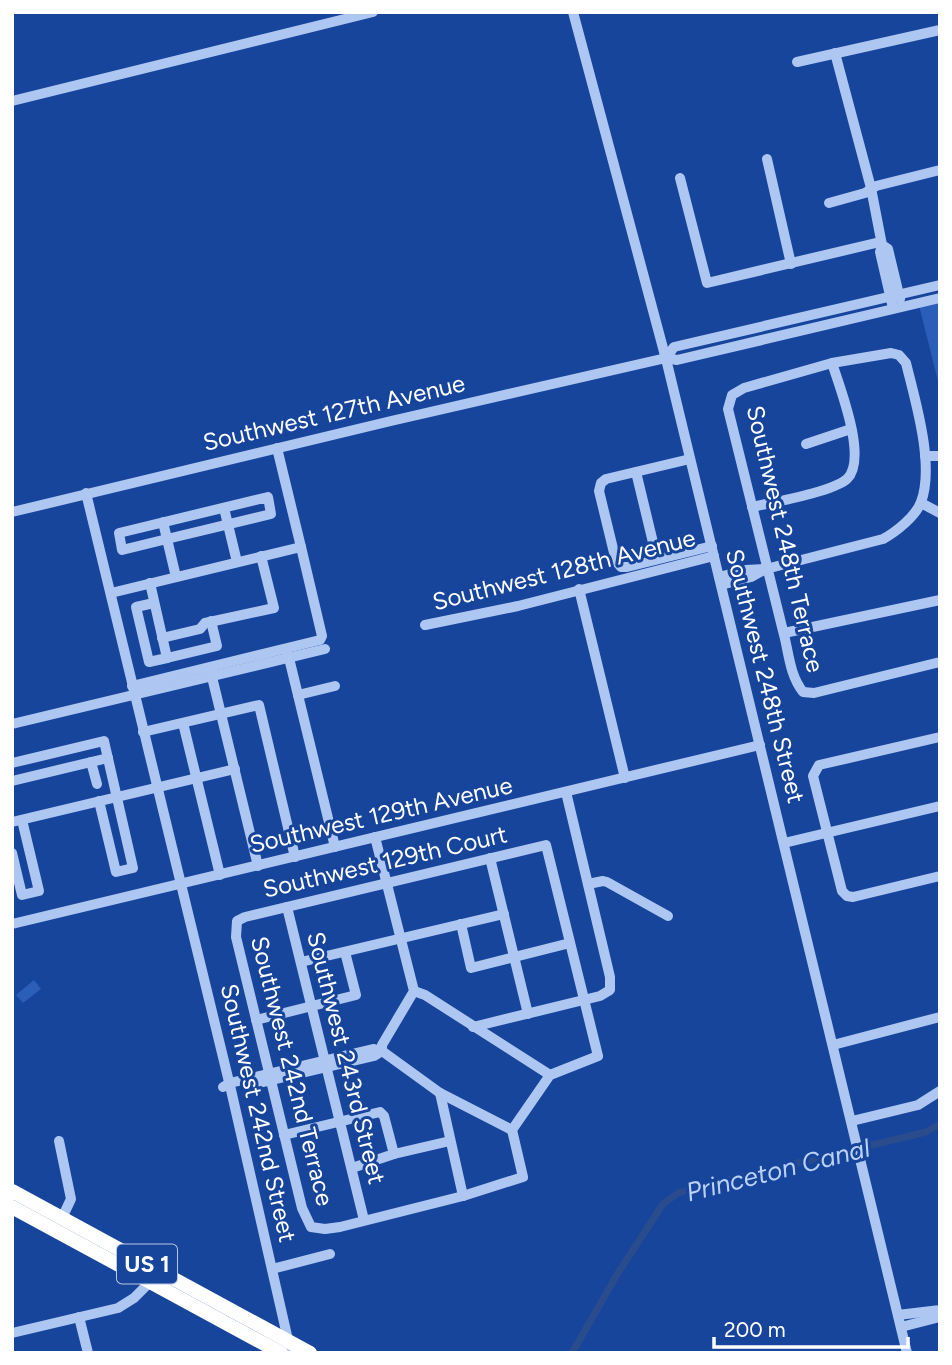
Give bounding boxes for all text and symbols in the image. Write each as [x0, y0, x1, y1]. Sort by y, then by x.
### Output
street label: Southwest 127th Avenue [200, 368, 468, 457]
street label: Southwest 248th Terrace [741, 403, 830, 675]
street label: Southwest 128th Avenue [429, 523, 698, 616]
street label: Southwest 248th Street [720, 546, 811, 806]
street label: Southwest 129th Avenue [247, 770, 515, 859]
street label: Southwest 129th Court [260, 819, 510, 904]
street label: Southwest 243rd Street [301, 929, 392, 1187]
street label: Southwest 242nd Terrace [245, 933, 340, 1209]
street label: Southwest 242nd Street [215, 981, 302, 1245]
water label: Princeton Canal [683, 1132, 873, 1208]
road number: US 1 [117, 1245, 177, 1284]
scale bar [714, 1306, 908, 1350]
text: 200 m [724, 1317, 786, 1342]

